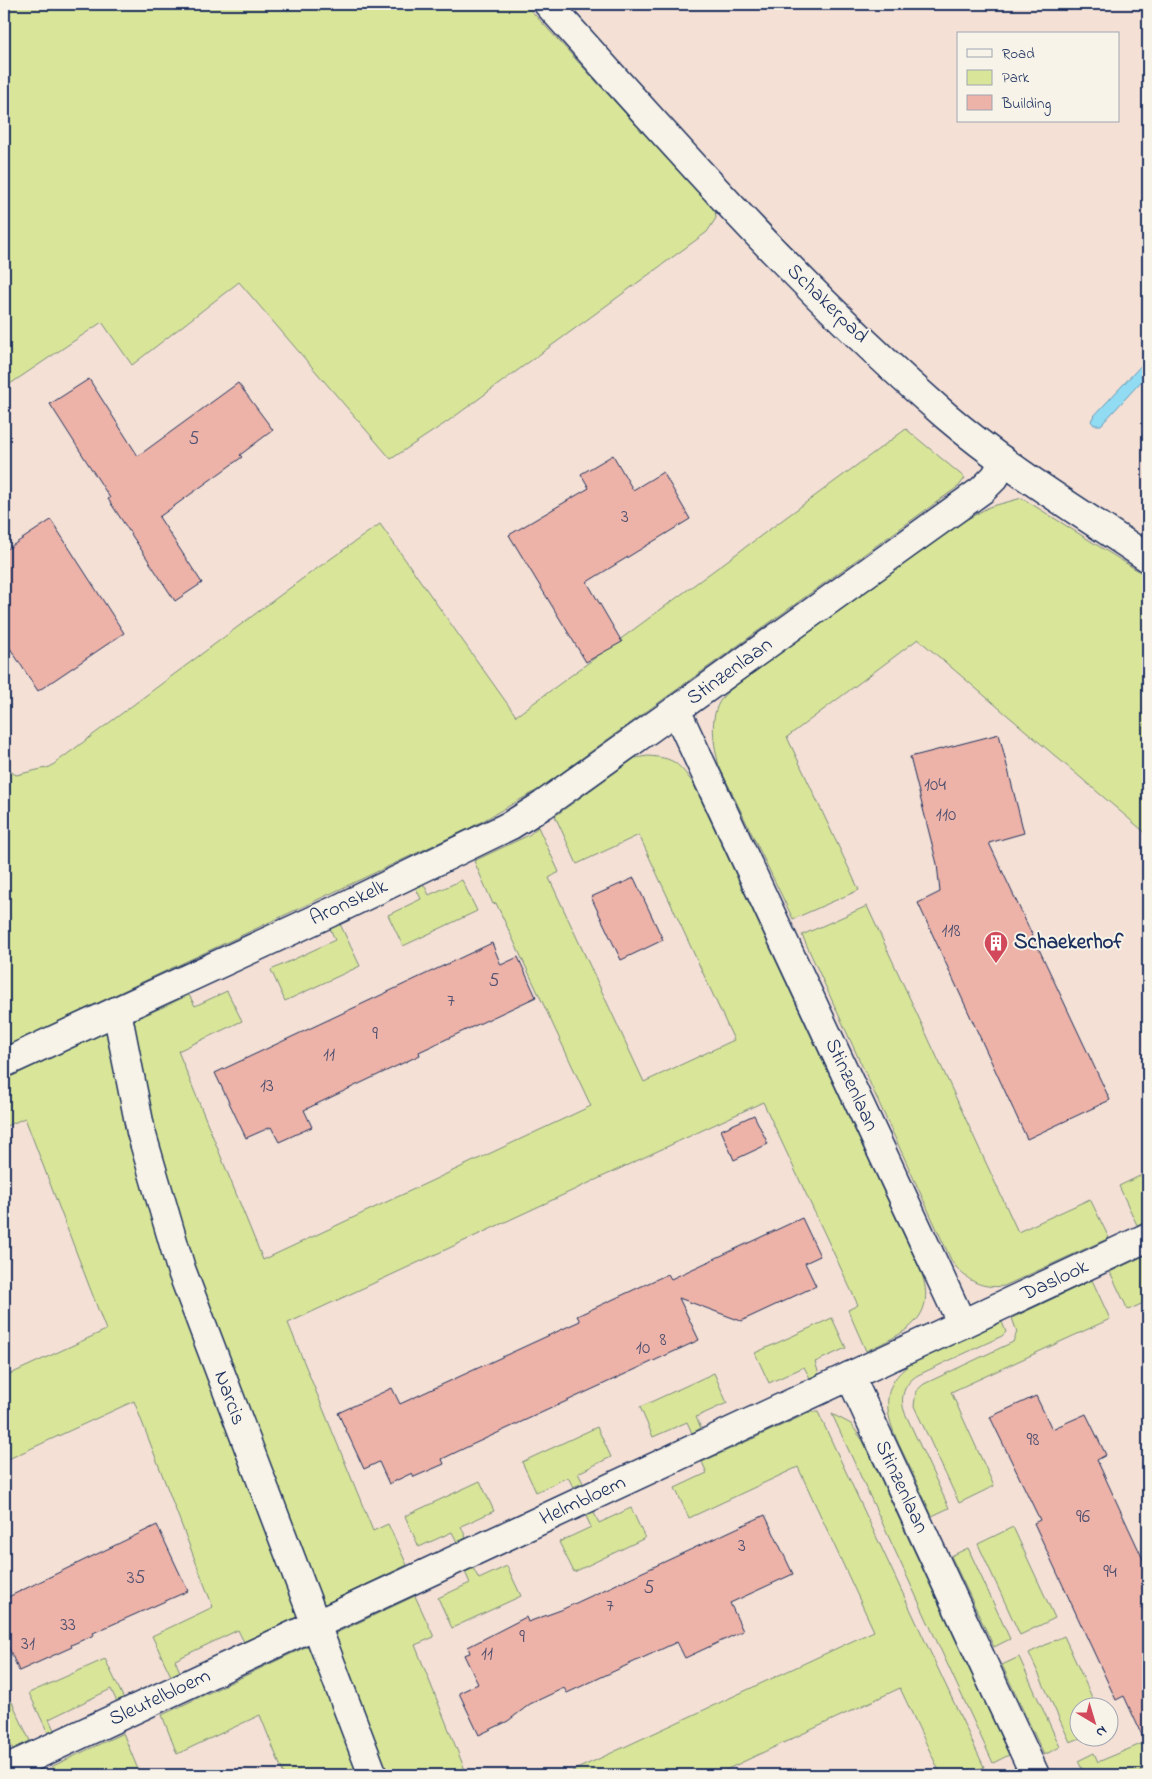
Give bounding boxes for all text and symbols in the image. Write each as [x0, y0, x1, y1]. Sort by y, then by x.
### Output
legend [957, 32, 1120, 122]
text: Road [1002, 43, 1035, 65]
text: Park [1002, 67, 1030, 89]
text: Building [1001, 93, 1051, 116]
street label: Schakerpad [779, 257, 875, 351]
house number: 5 [189, 426, 200, 453]
house number: 3 [621, 504, 629, 531]
street label: Stinzenlaan [681, 631, 779, 713]
house number: 104 [924, 772, 946, 799]
house number: 110 [936, 802, 956, 829]
street label: Aronskelk [305, 872, 394, 934]
house number: 118 [941, 918, 961, 945]
place label: Schaekerhof [1014, 928, 1125, 958]
building icon: Schaekerhof [983, 930, 1009, 964]
house number: 5 [489, 968, 500, 995]
house number: 7 [447, 988, 455, 1015]
house number: 9 [372, 1021, 378, 1048]
street label: Stinzenlaan [816, 1033, 886, 1137]
house number: 11 [323, 1042, 335, 1069]
house number: 13 [260, 1073, 274, 1100]
street label: Daslook [1015, 1252, 1094, 1310]
house number: 8 [659, 1327, 667, 1354]
house number: 10 [636, 1335, 650, 1362]
street label: Narcis [205, 1367, 253, 1429]
house number: 98 [1027, 1427, 1039, 1454]
street label: Stinzenlaan [866, 1435, 936, 1539]
street label: Helmbloem [535, 1468, 631, 1534]
house number: 96 [1076, 1504, 1090, 1531]
house number: 3 [738, 1533, 746, 1560]
house number: 94 [1103, 1559, 1117, 1586]
house number: 35 [127, 1565, 145, 1592]
house number: 5 [644, 1575, 655, 1602]
house number: 7 [606, 1593, 614, 1620]
house number: 33 [60, 1612, 76, 1639]
house number: 9 [519, 1624, 525, 1651]
house number: 31 [21, 1631, 35, 1658]
house number: 11 [481, 1641, 493, 1668]
street label: Sleutelbloem [104, 1661, 216, 1735]
north arrow [1070, 1696, 1120, 1746]
text: N [1091, 1720, 1111, 1742]

